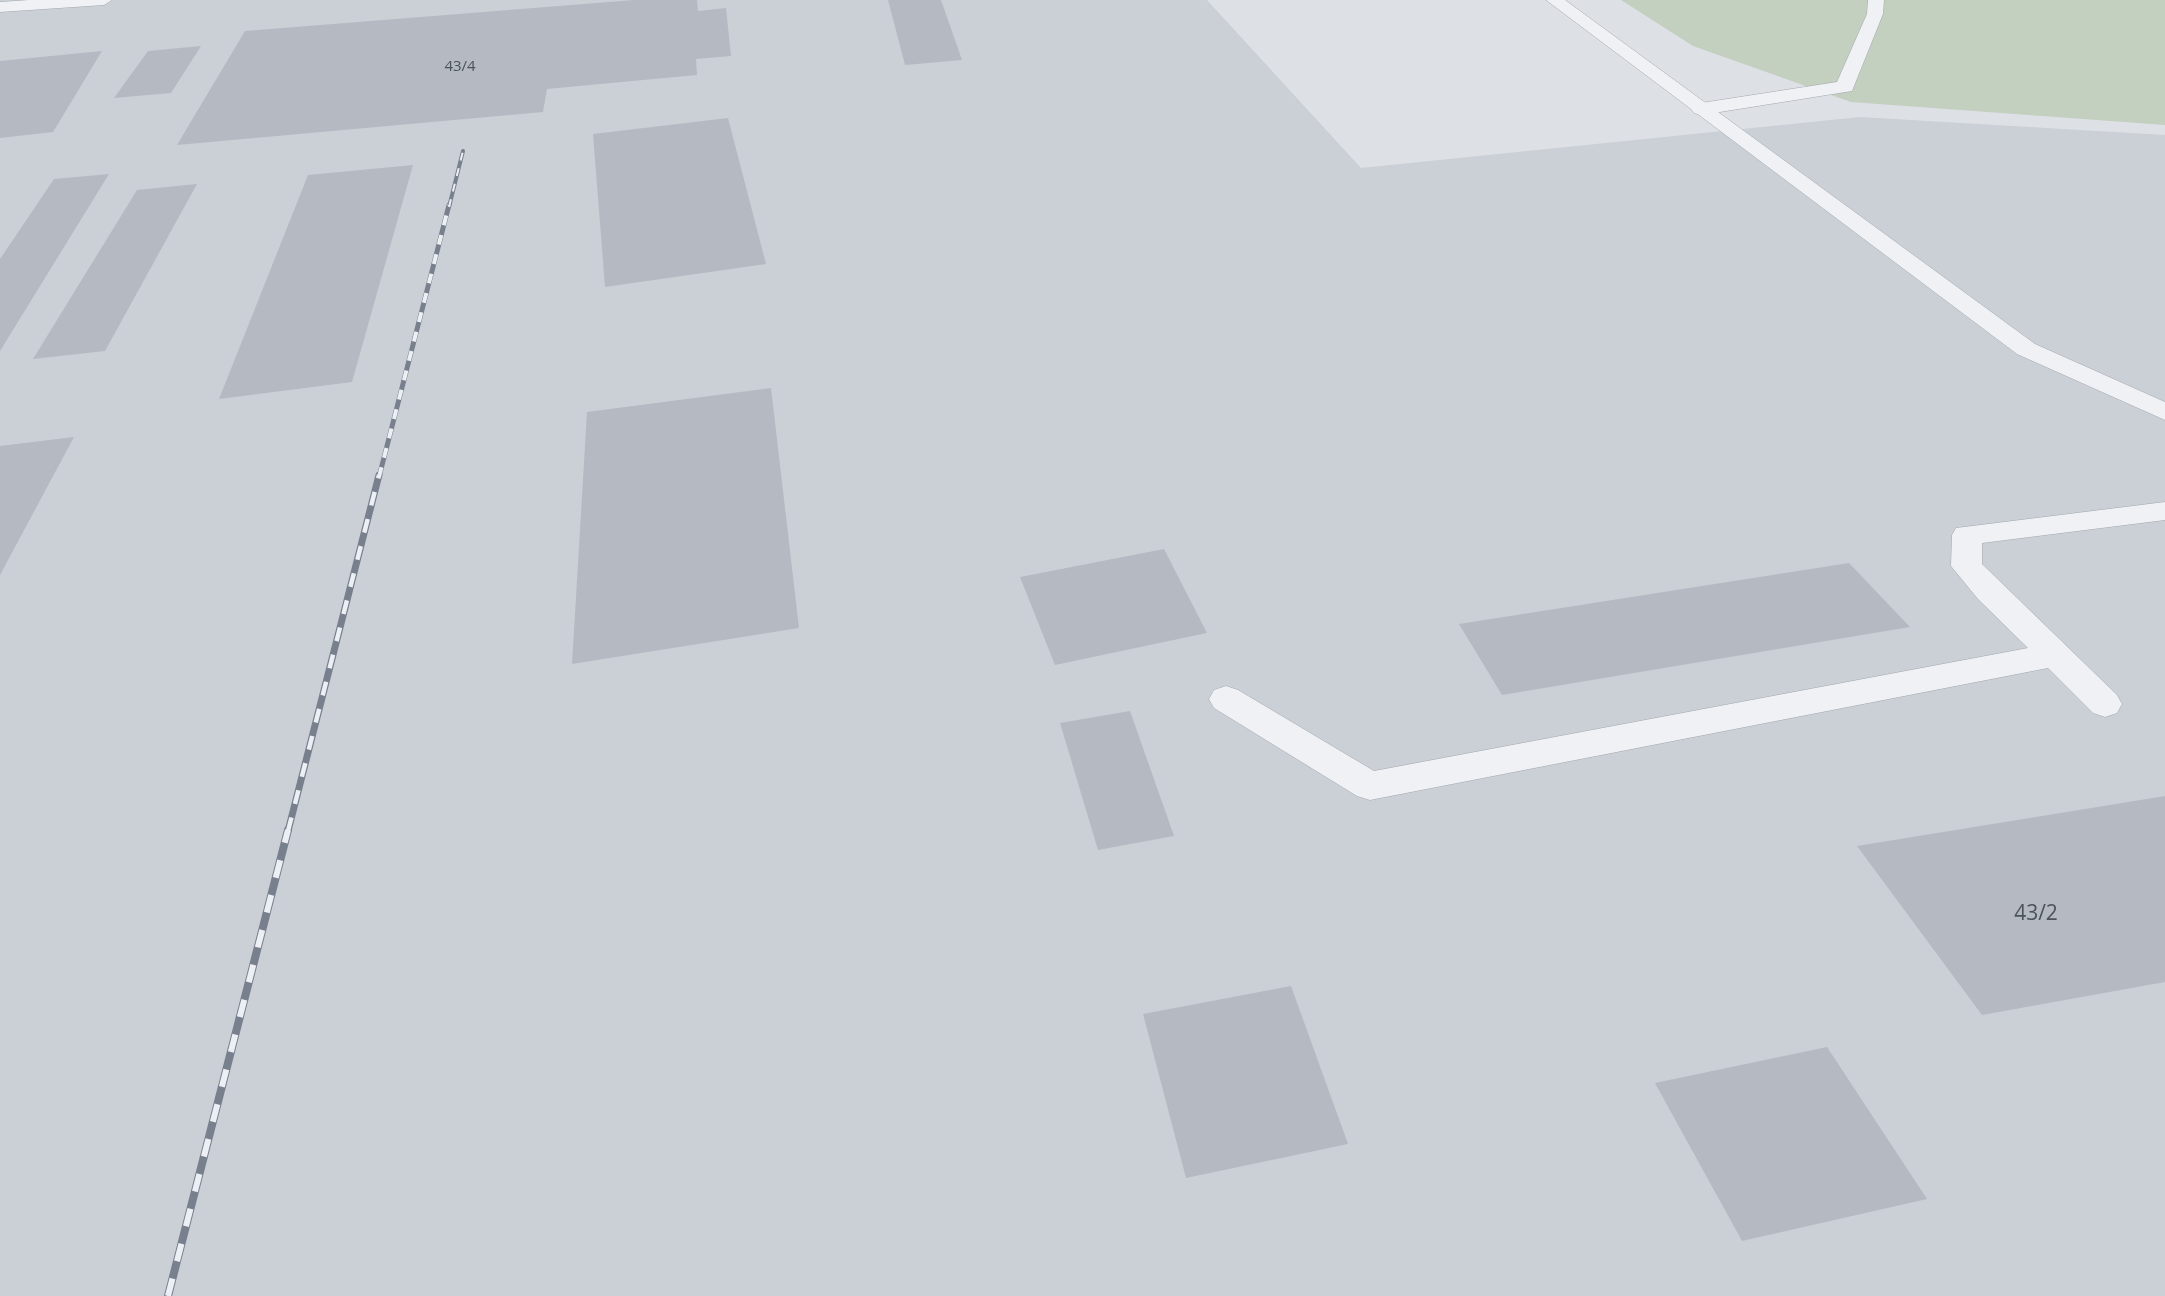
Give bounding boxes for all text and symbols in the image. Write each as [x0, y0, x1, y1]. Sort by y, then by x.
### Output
house number: 43/4 [444, 58, 476, 76]
house number: 43/2 [2014, 901, 2058, 927]

